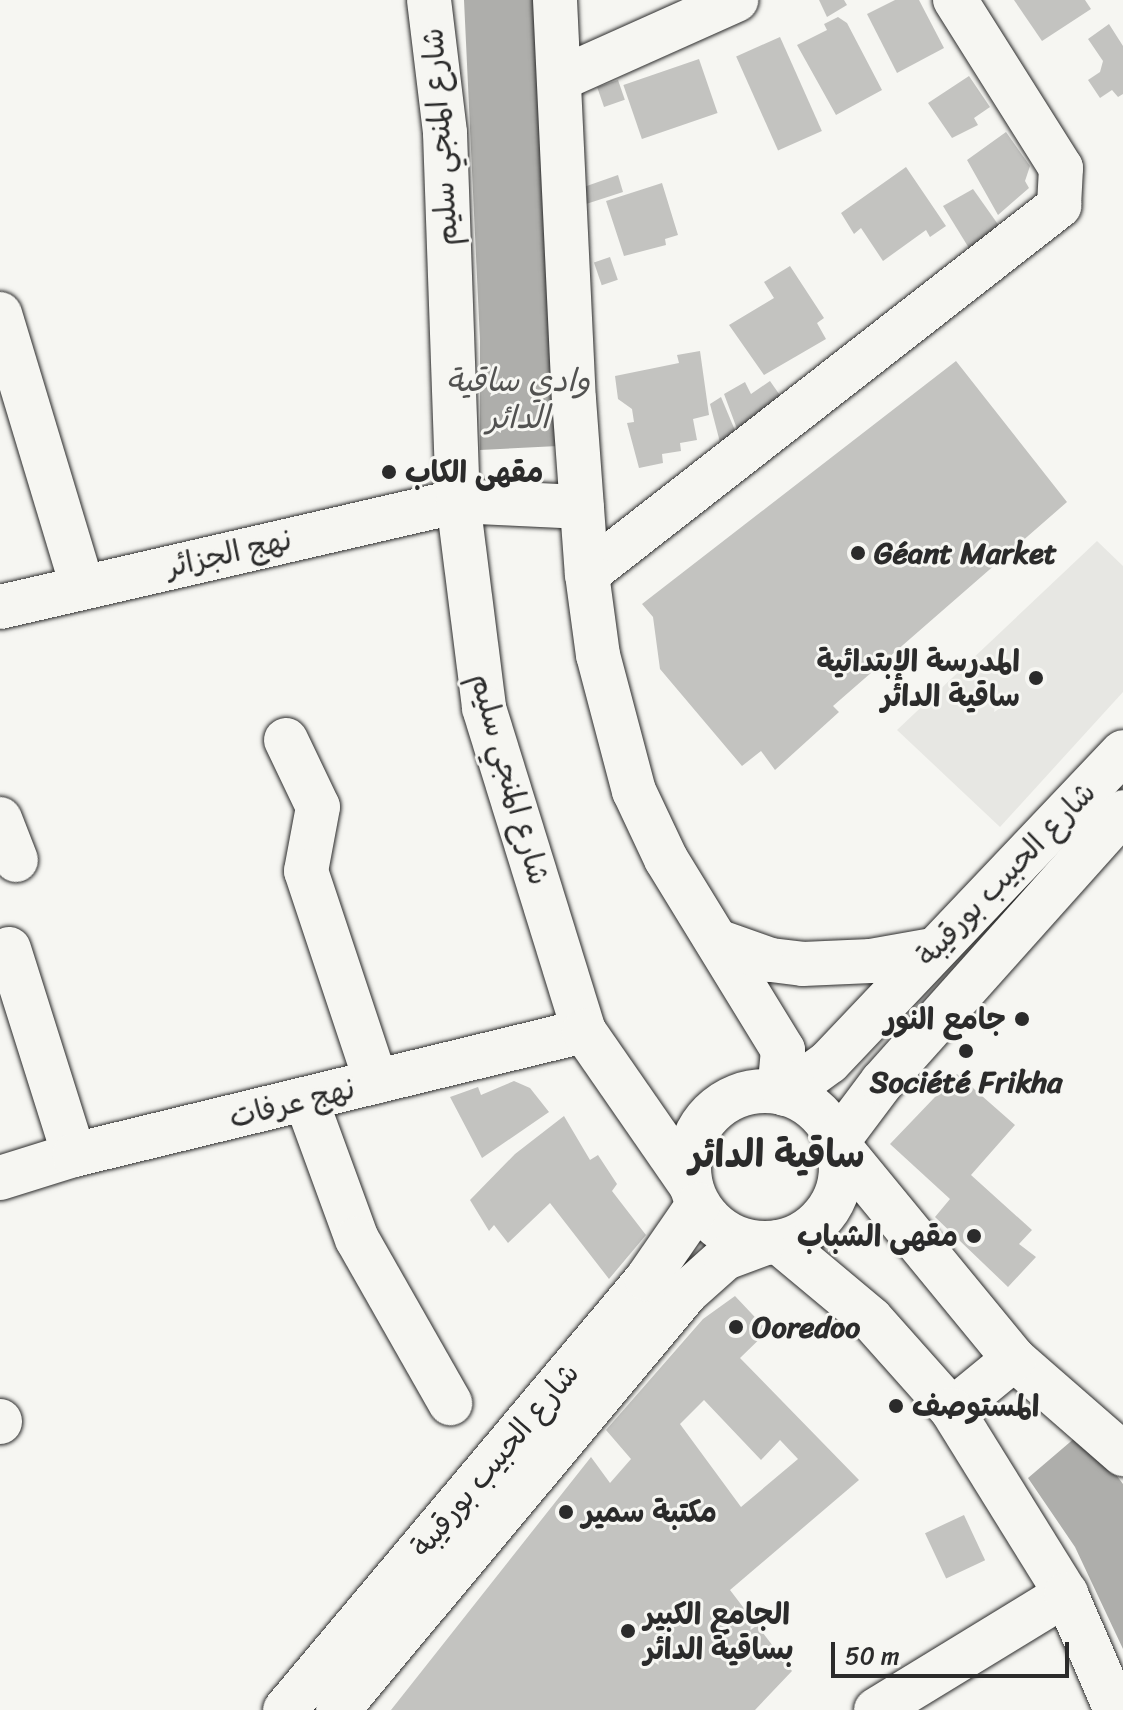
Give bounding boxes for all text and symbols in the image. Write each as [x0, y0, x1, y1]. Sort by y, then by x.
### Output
street label: شارع المنجي سليم [414, 27, 466, 247]
water label: وادي ساقية الدائر [446, 363, 590, 438]
place label: مقهى الكاب [405, 454, 543, 490]
marker: مقهى الكاب [380, 463, 398, 481]
street label: نهج الجزائر [163, 521, 295, 585]
place label: Géant Market [874, 535, 1056, 571]
marker: Géant Market [849, 544, 867, 562]
place label: المدرسة الإبتدائية ساقية الدائر [817, 643, 1020, 714]
street label: شارع المنجي سليم [463, 669, 557, 889]
marker: المدرسة الإبتدائية ساقية الدائر [1027, 669, 1045, 687]
street label: شارع الحبيب بورقيبة [909, 774, 1103, 974]
place label: جامع النور [884, 1001, 1006, 1037]
marker: جامع النور [1013, 1010, 1031, 1028]
marker: Société Frikha [957, 1042, 975, 1060]
place label: Société Frikha [870, 1064, 1062, 1100]
street label: نهج عرفات [225, 1070, 359, 1136]
district label: ساقية الدائر [689, 1132, 865, 1178]
place label: مقهى الشباب [797, 1218, 958, 1254]
marker: مقهى الشباب [965, 1227, 983, 1245]
place label: Ooredoo [752, 1309, 860, 1345]
marker: Ooredoo [727, 1318, 745, 1336]
street label: شارع الحبيب بورقيبة [403, 1356, 587, 1564]
place label: المستوصف [912, 1388, 1039, 1424]
marker: المستوصف [887, 1397, 905, 1415]
place label: مكتبة سمير [582, 1494, 717, 1530]
marker: مكتبة سمير [557, 1503, 575, 1521]
place label: الجامع الكبير بساقية الدائر [644, 1596, 794, 1666]
marker: الجامع الكبير بساقية الدائر [619, 1622, 637, 1640]
scale bar [835, 1626, 1073, 1676]
text: 50 m [845, 1635, 900, 1677]

